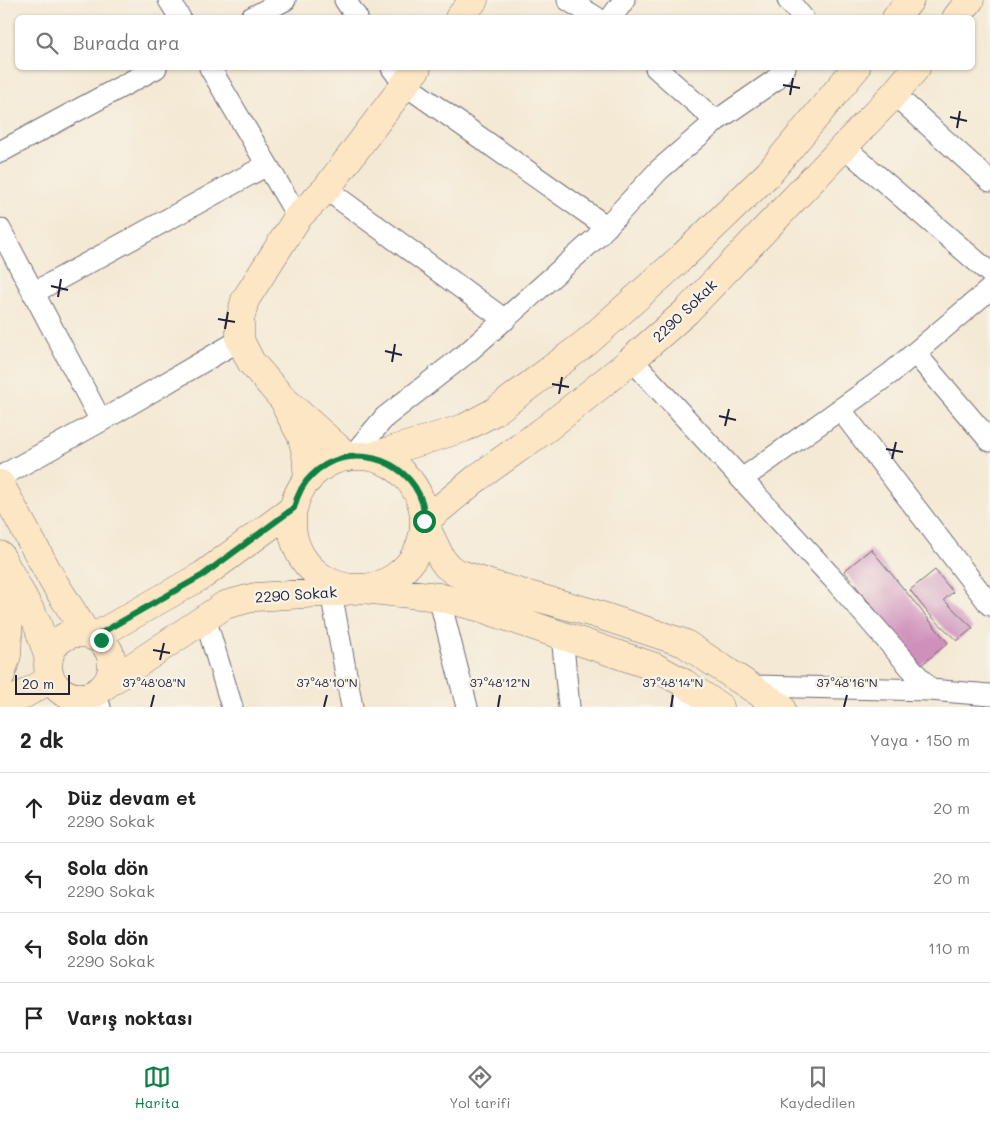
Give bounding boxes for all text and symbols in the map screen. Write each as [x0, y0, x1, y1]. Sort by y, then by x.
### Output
search box [15, 15, 975, 70]
icon: search [33, 29, 61, 57]
text: Burada ara [73, 30, 180, 55]
street label: 2290 Sokak [648, 274, 721, 346]
route start [413, 510, 436, 533]
street label: 2290 Sokak [254, 581, 338, 607]
route end [90, 629, 113, 652]
scale bar [15, 672, 70, 695]
text: 20 m [22, 674, 54, 693]
text: 37°48'08"N [122, 674, 186, 690]
text: 37°48'10"N [296, 674, 358, 690]
text: 37°48'12"N [470, 674, 530, 690]
text: 37°48'14"N [643, 674, 703, 690]
text: 37°48'16"N [817, 674, 878, 690]
text: 2 dk [20, 726, 64, 753]
text: Yaya · 150 m [870, 729, 970, 750]
text: Düz devam et [67, 785, 196, 810]
icon: ahead [20, 794, 48, 822]
text: 20 m [933, 797, 970, 818]
text: 2290 Sokak [67, 810, 155, 831]
text: Sola dön [67, 855, 149, 880]
icon: left [20, 864, 48, 892]
text: 20 m [933, 867, 970, 888]
text: 2290 Sokak [67, 880, 155, 901]
text: Sola dön [67, 925, 149, 950]
icon: left [20, 934, 48, 962]
text: 110 m [928, 937, 970, 958]
text: 2290 Sokak [67, 950, 155, 971]
icon: arrive [20, 1004, 48, 1032]
text: Varış noktası [67, 1005, 193, 1030]
tab: Harita [135, 1063, 180, 1112]
tab: Yol tarifi [449, 1063, 511, 1112]
tab: Kaydedilen [780, 1063, 855, 1112]

